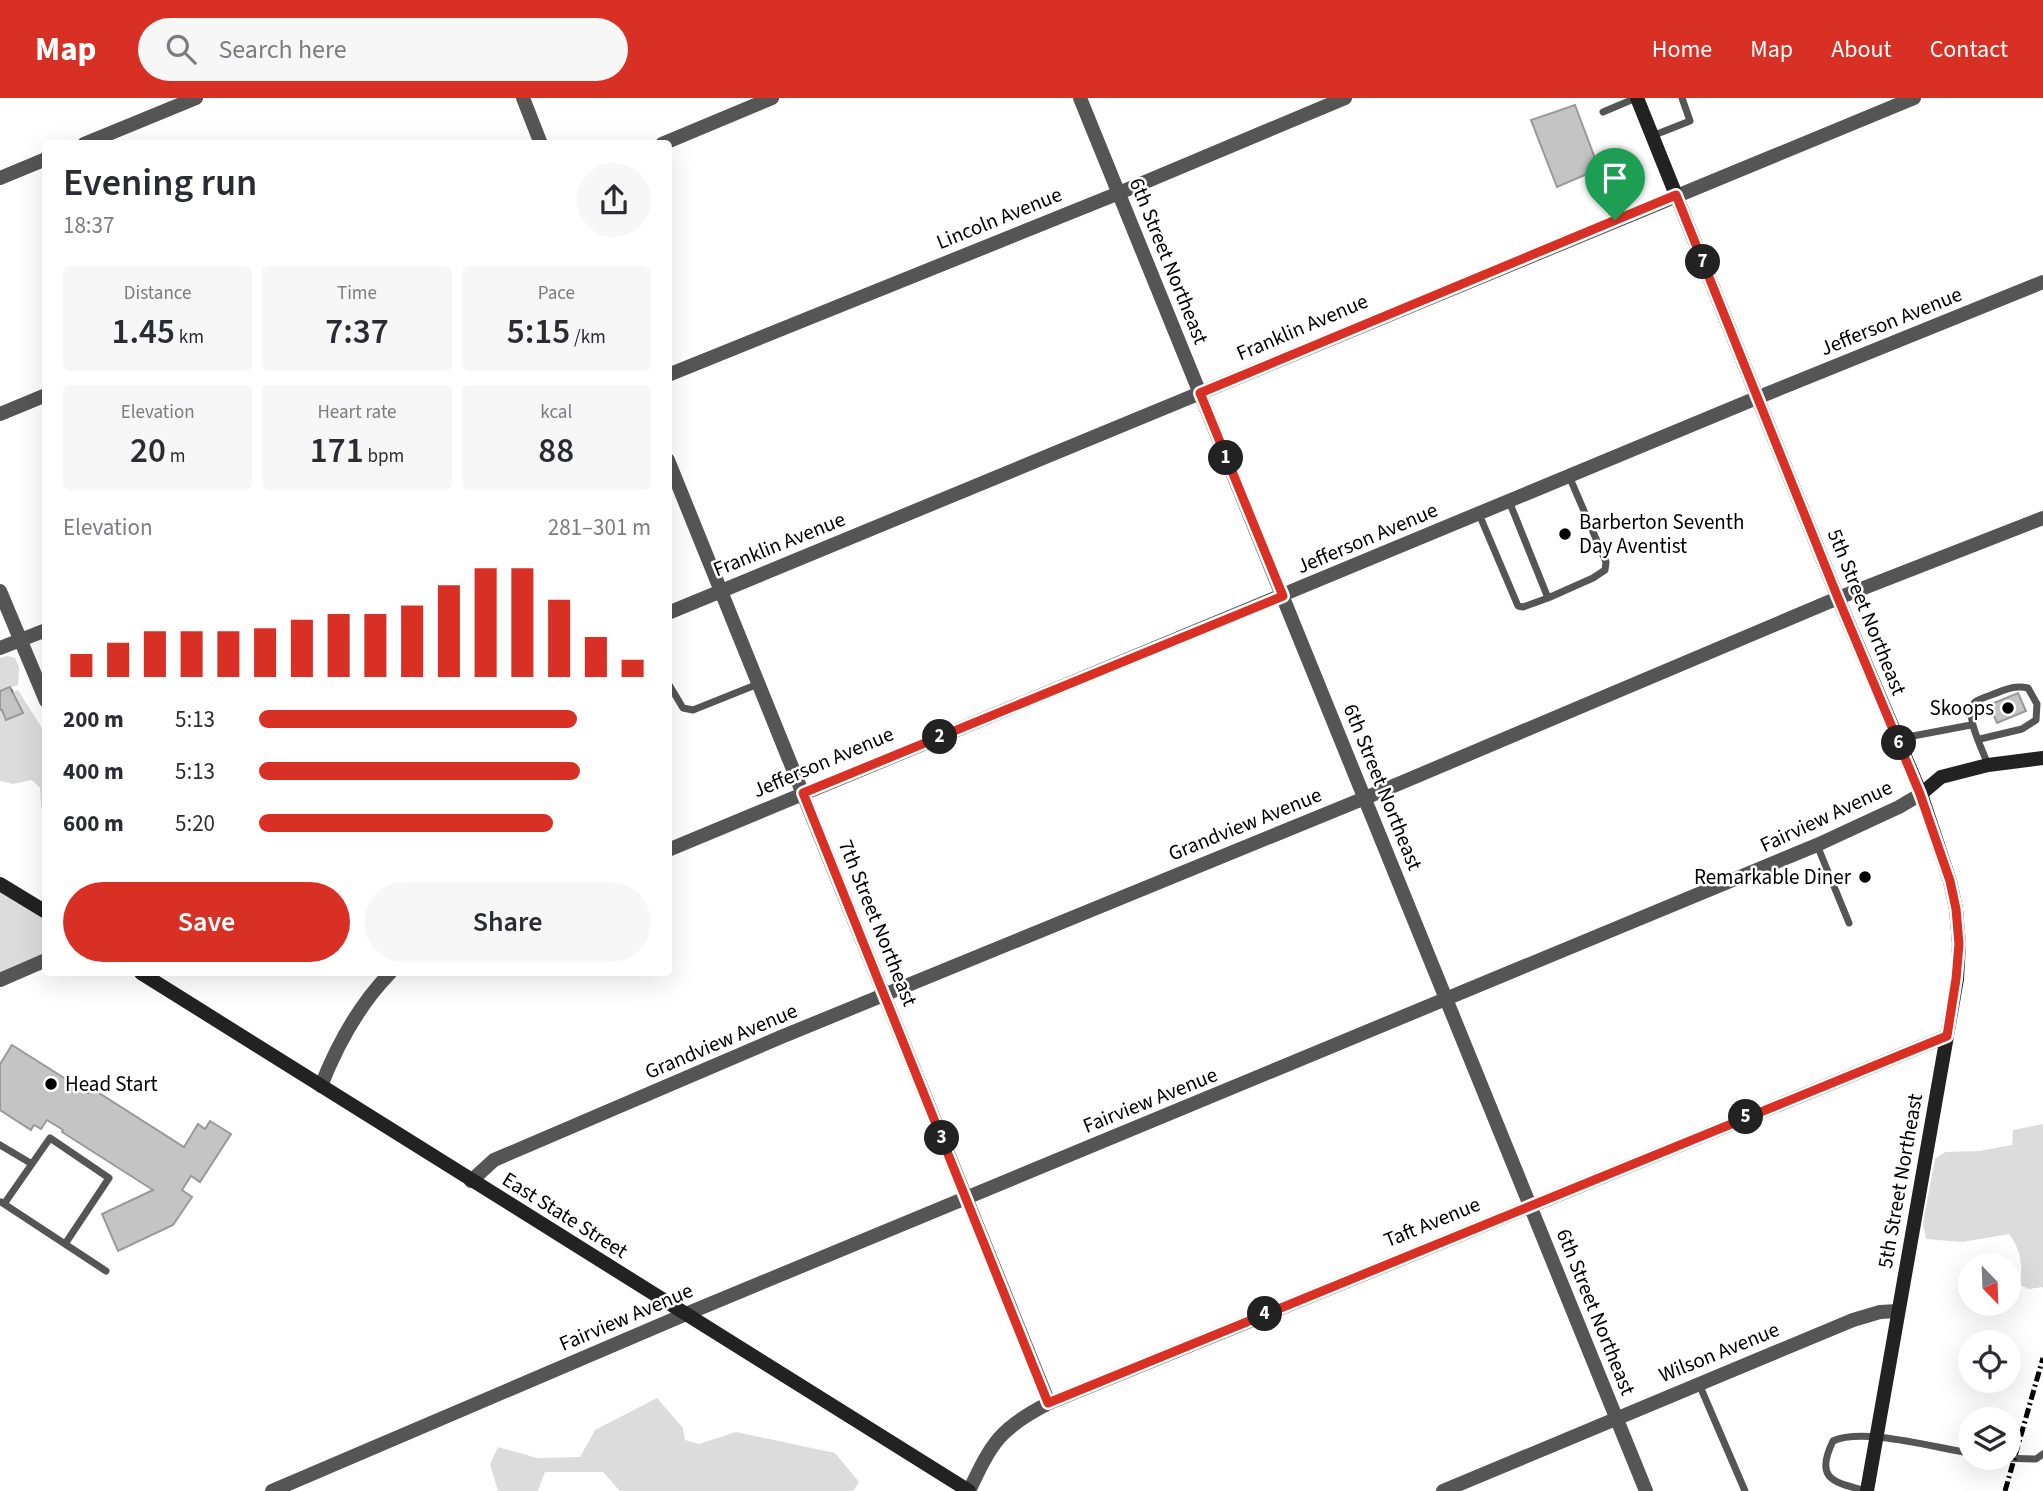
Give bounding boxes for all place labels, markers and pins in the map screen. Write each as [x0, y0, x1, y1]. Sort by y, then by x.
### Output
pin [1585, 148, 1645, 220]
pin: 7 [1686, 244, 1720, 280]
pin: 1 [1208, 440, 1244, 476]
place label: Barberton Seventh Day Aventist [1579, 507, 1744, 561]
marker: Barberton Seventh Day Aventist [1557, 526, 1573, 542]
place label: Skoops [1930, 693, 1994, 723]
marker: Skoops [2000, 700, 2016, 716]
pin: 2 [922, 720, 958, 754]
pin: 6 [1882, 726, 1916, 760]
place label: Remarkable Diner [1694, 862, 1852, 892]
marker: Remarkable Diner [1857, 869, 1873, 885]
place label: Head Start [65, 1069, 158, 1099]
marker: Head Start [43, 1076, 59, 1092]
pin: 5 [1728, 1100, 1764, 1134]
pin: 3 [925, 1121, 960, 1156]
pin: 4 [1248, 1296, 1282, 1332]

